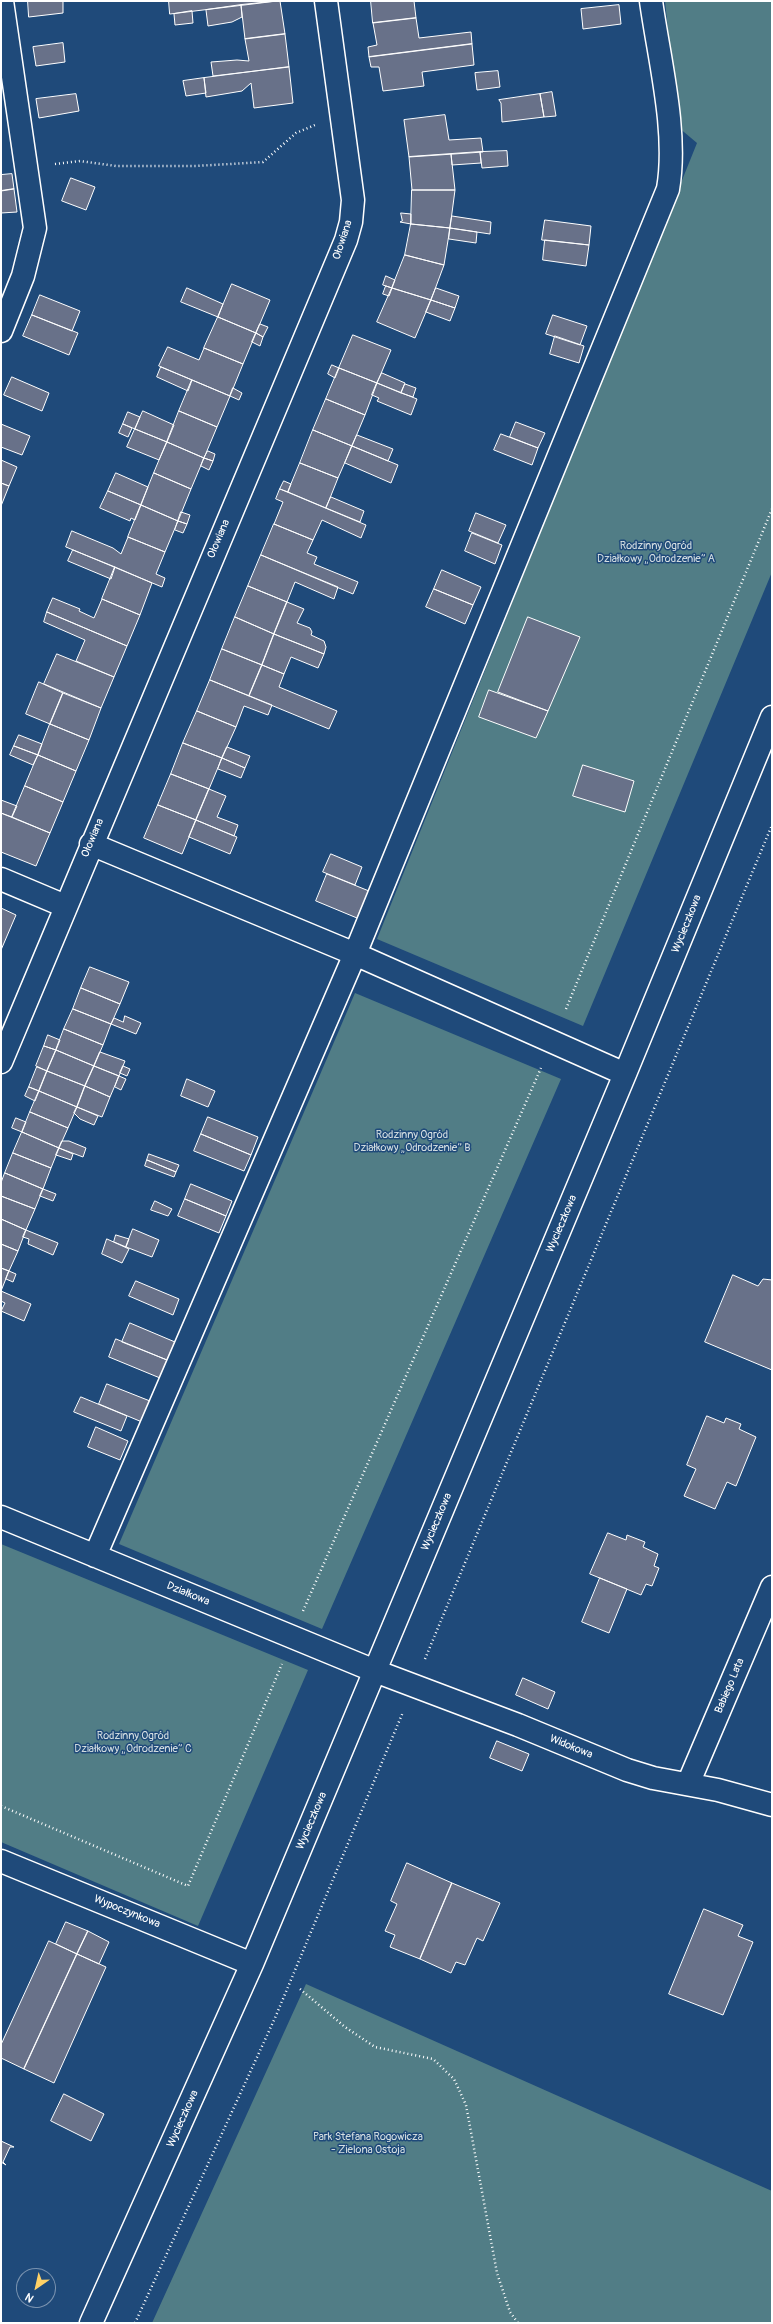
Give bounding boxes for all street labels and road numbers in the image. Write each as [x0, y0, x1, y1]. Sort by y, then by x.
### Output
street label: Ołowiana [330, 218, 356, 262]
street label: Ołowiana [205, 518, 233, 560]
street label: Ołowiana [79, 817, 107, 859]
street label: Wycieczkowa [669, 893, 705, 955]
street label: Wycieczkowa [544, 1193, 580, 1255]
street label: Wycieczkowa [419, 1491, 455, 1553]
street label: Działkowa [165, 1579, 211, 1609]
street label: Babiego Lata [712, 1657, 748, 1715]
street label: Widokowa [548, 1732, 594, 1762]
street label: Wycieczkowa [294, 1790, 330, 1852]
street label: Wypoczynkowa [92, 1893, 162, 1931]
street label: Wycieczkowa [165, 2088, 201, 2150]

